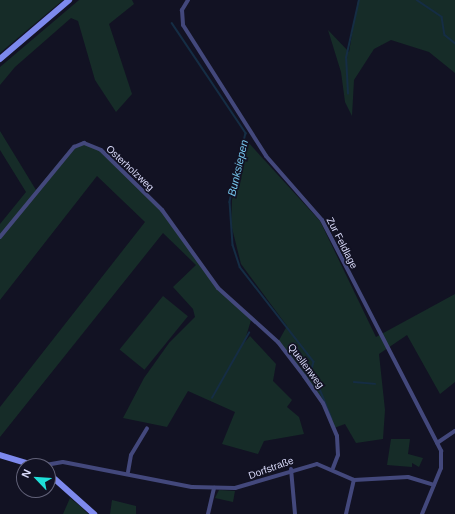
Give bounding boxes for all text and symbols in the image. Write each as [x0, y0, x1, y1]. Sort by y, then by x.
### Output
water label: Bunksiepen [225, 139, 251, 197]
street label: Osterholzweg [104, 143, 156, 193]
street label: Zur Feldlage [324, 215, 360, 271]
street label: Quellenweg [285, 341, 327, 391]
street label: Dorfstraße [247, 454, 295, 482]
north arrow [16, 458, 56, 498]
text: N [19, 467, 33, 479]

